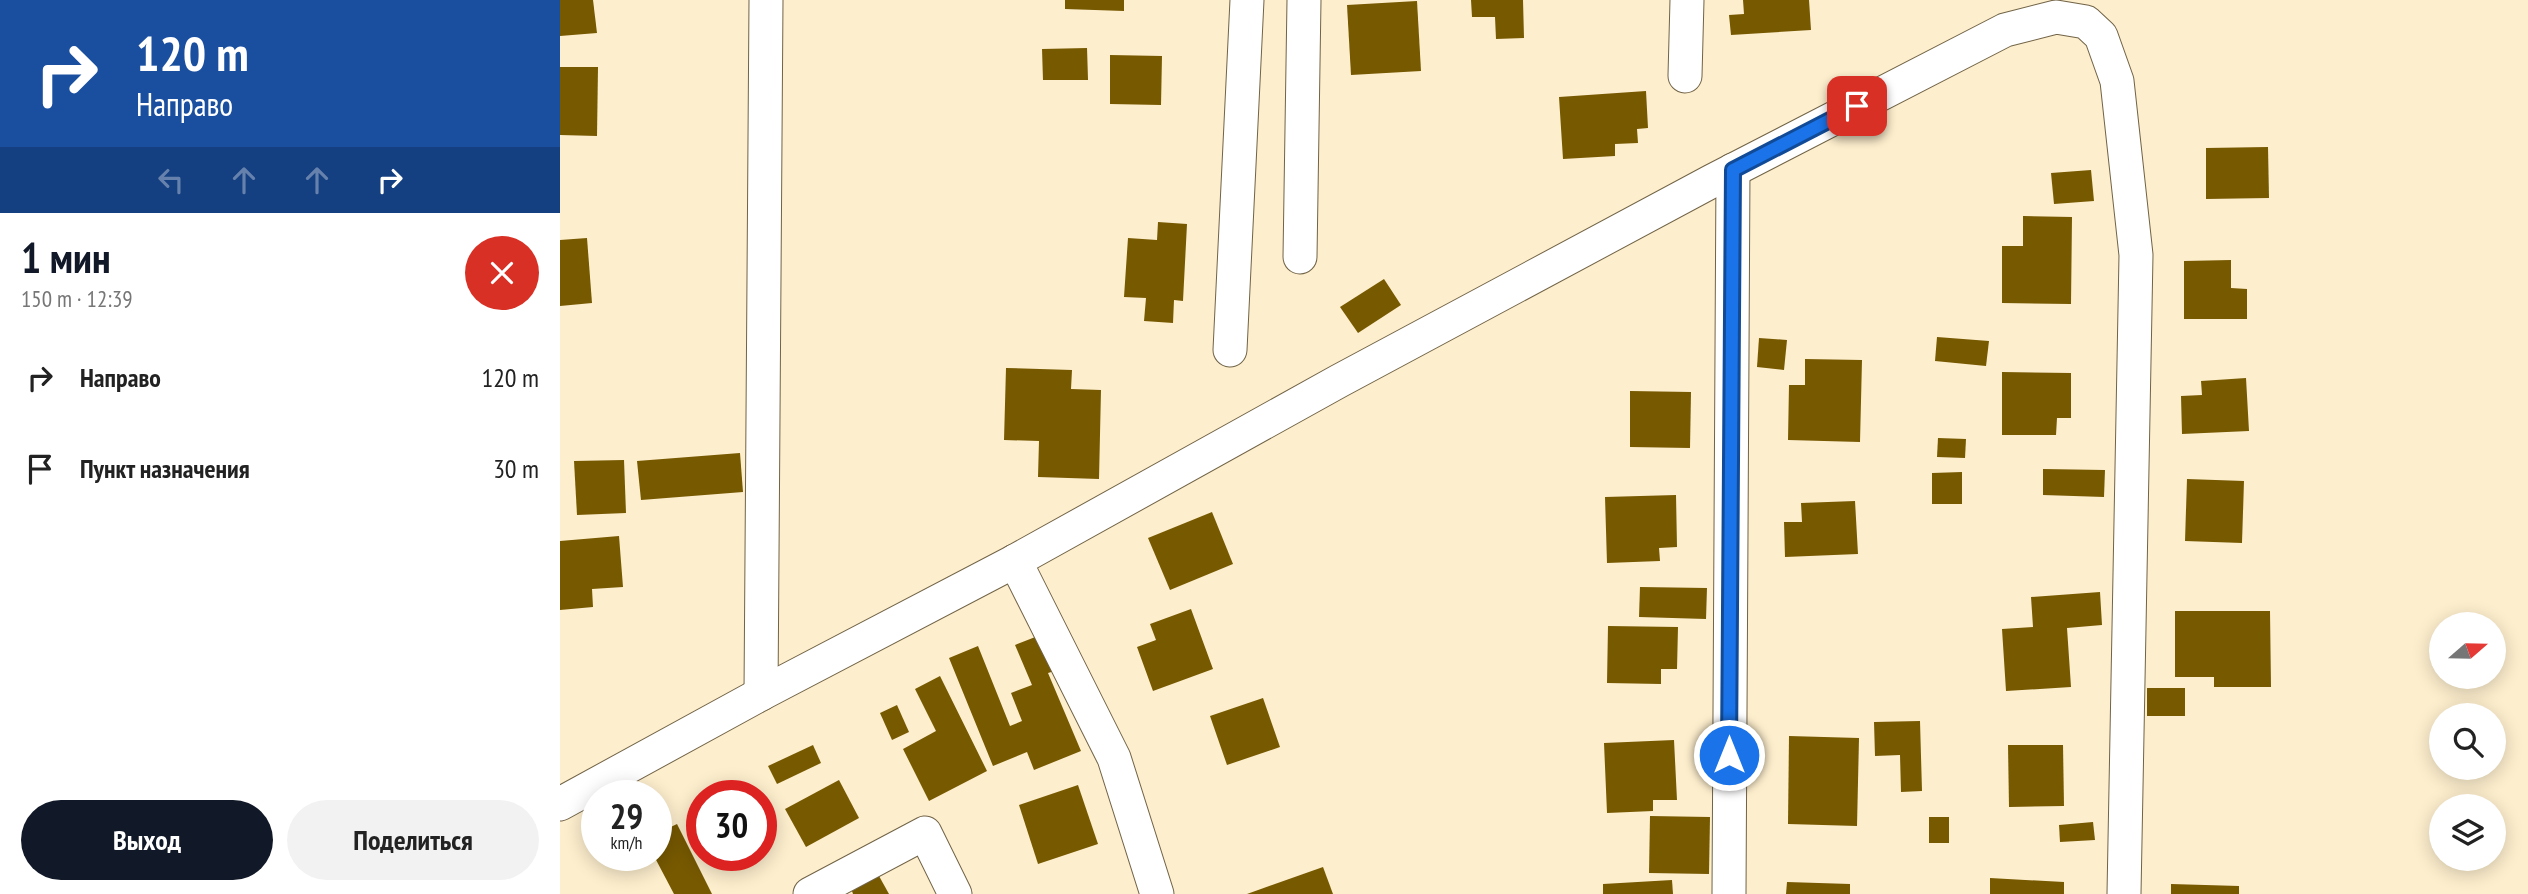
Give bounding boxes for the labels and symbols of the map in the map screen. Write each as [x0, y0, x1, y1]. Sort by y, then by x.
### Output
pin [1827, 76, 1887, 136]
north arrow [2429, 612, 2506, 690]
position arrow [1692, 718, 1766, 792]
speed limit sign: 30 [686, 780, 777, 871]

